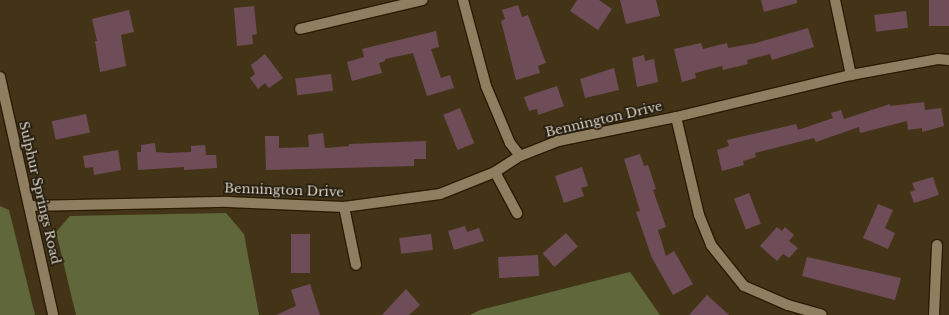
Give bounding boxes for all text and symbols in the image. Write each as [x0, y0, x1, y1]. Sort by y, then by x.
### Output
street label: Bennington Drive [544, 99, 664, 141]
street label: Sulphur Springs Road [15, 120, 63, 266]
street label: Bennington Drive [224, 181, 344, 201]

